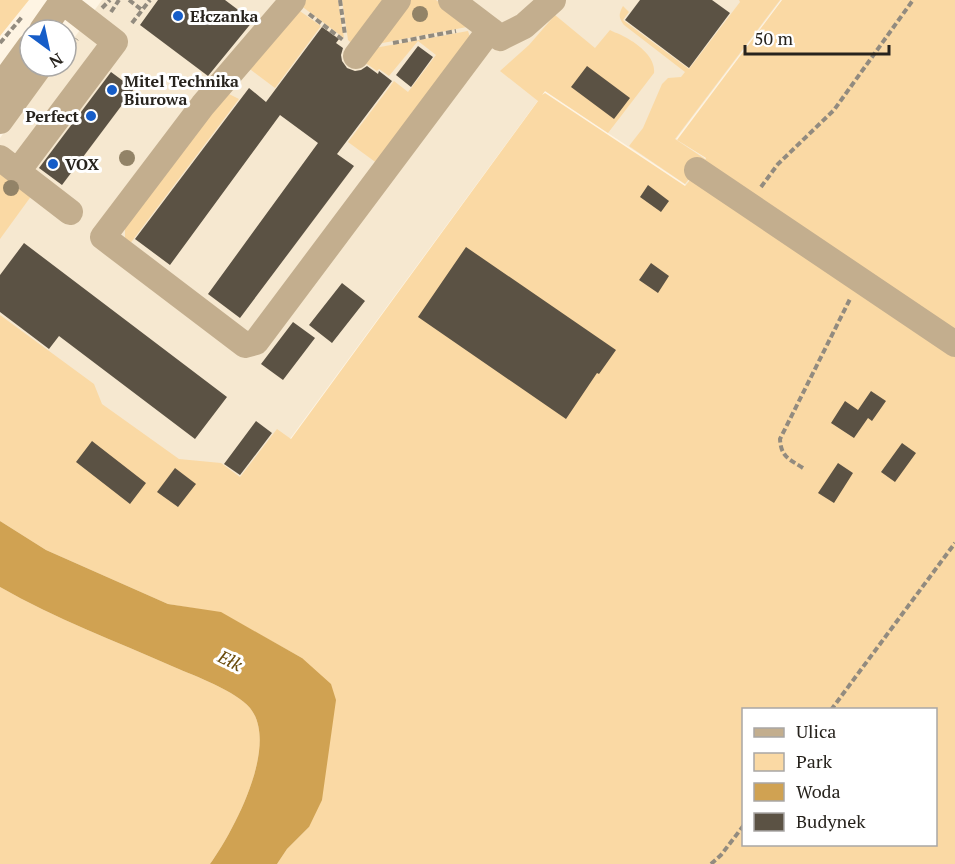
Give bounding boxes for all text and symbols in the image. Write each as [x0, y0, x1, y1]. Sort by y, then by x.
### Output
place label: Ełczanka [190, 5, 259, 27]
marker: Ełczanka [171, 9, 185, 23]
north arrow [18, 18, 78, 78]
scale bar [745, 18, 889, 56]
text: 50 m [754, 26, 794, 50]
text: N [45, 48, 67, 73]
place label: Mitel Technika Biurowa [124, 70, 239, 110]
marker: Mitel Technika Biurowa [105, 83, 119, 97]
place label: Perfect [26, 105, 80, 127]
marker: Perfect [84, 109, 98, 123]
place label: VOX [65, 153, 99, 175]
marker: VOX [46, 157, 60, 171]
water label: Ełk [213, 644, 247, 676]
legend [742, 708, 937, 846]
text: Ulica [796, 719, 836, 743]
text: Park [796, 749, 833, 773]
text: Woda [796, 779, 841, 803]
text: Budynek [796, 809, 866, 833]

